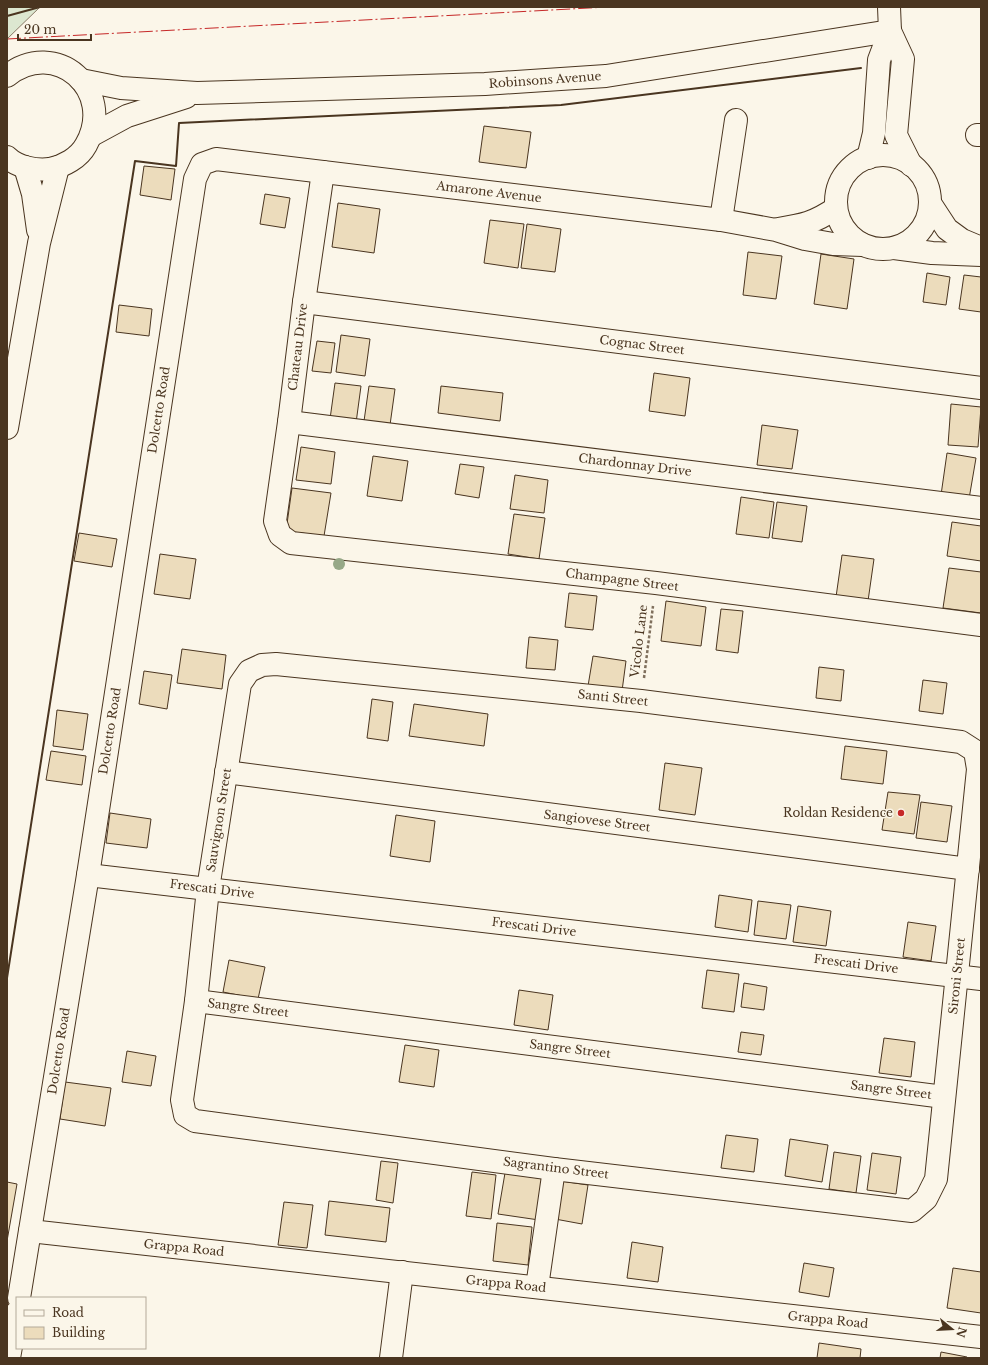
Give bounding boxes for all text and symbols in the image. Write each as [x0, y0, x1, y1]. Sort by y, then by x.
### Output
scale bar [18, 16, 91, 42]
text: 20 m [24, 22, 56, 37]
street label: Robinsons Avenue [488, 68, 602, 91]
street label: Amarone Avenue [435, 177, 543, 205]
street label: Chateau Drive [285, 302, 310, 392]
street label: Cognac Street [599, 332, 686, 357]
street label: Dolcetto Road [144, 365, 173, 455]
street label: Chardonnay Drive [578, 450, 693, 479]
street label: Champagne Street [565, 565, 680, 594]
street label: Vicolo Lane [626, 603, 650, 679]
street label: Dolcetto Road [95, 686, 124, 776]
street label: Santi Street [577, 686, 650, 709]
street label: Sauvignon Street [203, 766, 234, 873]
place label: Roldan Residence [783, 805, 893, 820]
street label: Sangiovese Street [543, 807, 652, 835]
marker: Roldan Residence [896, 808, 906, 818]
street label: Frescati Drive [169, 876, 255, 901]
street label: Frescati Drive [491, 914, 577, 939]
street label: Sironi Street [945, 936, 968, 1015]
street label: Frescati Drive [813, 951, 899, 976]
street label: Sangre Street [207, 995, 290, 1020]
street label: Dolcetto Road [44, 1006, 73, 1096]
street label: Sangre Street [529, 1036, 612, 1061]
street label: Sangre Street [850, 1077, 933, 1102]
street label: Sagrantino Street [502, 1154, 610, 1181]
street label: Grappa Road [143, 1236, 225, 1259]
street label: Grappa Road [465, 1272, 547, 1295]
legend [16, 1297, 146, 1349]
text: Road [52, 1305, 84, 1320]
street label: Grappa Road [787, 1308, 869, 1331]
north arrow [932, 1309, 972, 1349]
text: Building [52, 1325, 106, 1340]
text: N [953, 1325, 970, 1340]

